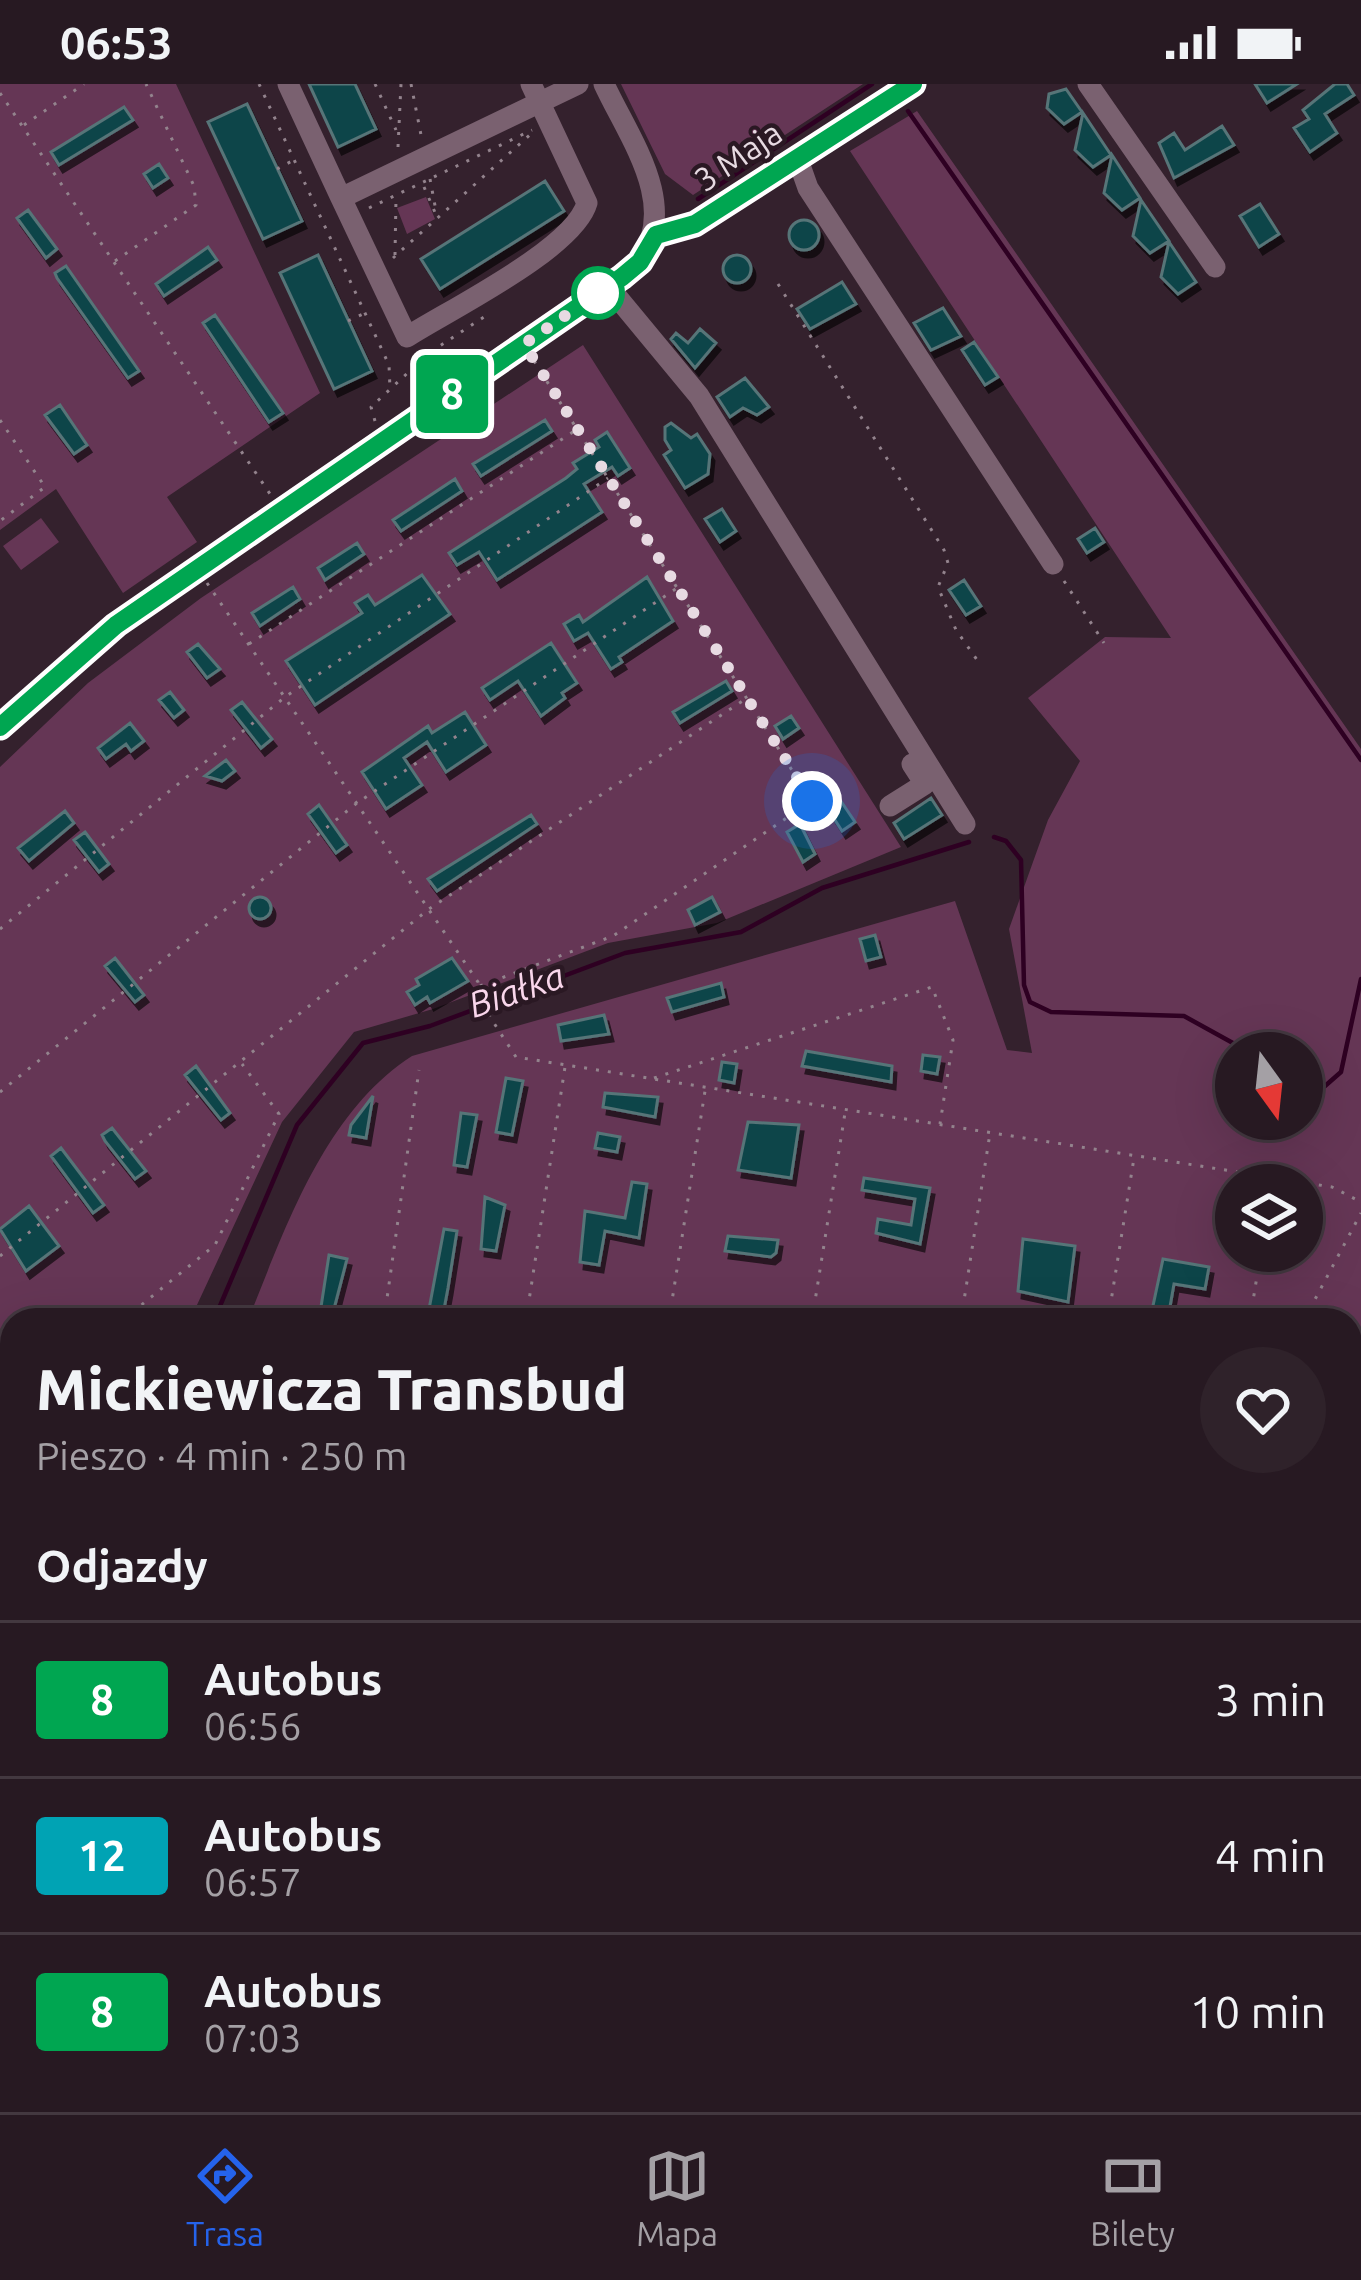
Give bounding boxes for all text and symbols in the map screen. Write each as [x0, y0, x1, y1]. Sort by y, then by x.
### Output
text: 06:53 [60, 17, 173, 68]
street label: 3 Maja [687, 113, 788, 198]
unlabelled marker [573, 268, 623, 318]
line badge: 8 [413, 355, 491, 433]
text: 8 [440, 370, 464, 417]
your location [782, 771, 842, 831]
water label: Białka [463, 954, 569, 1025]
north arrow [1215, 1032, 1323, 1140]
map controls [1215, 1032, 1323, 1272]
button: layers [1215, 1164, 1323, 1272]
button: heart [1200, 1347, 1326, 1473]
text: Mickiewicza Transbud [36, 1357, 627, 1421]
text: Pieszo · 4 min · 250 m [36, 1434, 407, 1477]
text: Odjazdy [36, 1540, 208, 1591]
text: Autobus [204, 1653, 382, 1704]
text: 3 min [1215, 1674, 1326, 1725]
text: 8 [90, 1676, 114, 1723]
text: 06:56 [204, 1704, 302, 1747]
text: Autobus [204, 1809, 382, 1860]
text: 4 min [1215, 1830, 1326, 1881]
text: 12 [78, 1832, 126, 1879]
text: 06:57 [204, 1860, 302, 1903]
text: Autobus [204, 1965, 382, 2016]
text: 10 min [1189, 1986, 1326, 2037]
text: 8 [90, 1988, 114, 2035]
text: 07:03 [204, 2016, 302, 2059]
tab: Trasa [186, 2143, 264, 2252]
tab: Mapa [636, 2143, 718, 2252]
tab: Bilety [1090, 2143, 1175, 2252]

